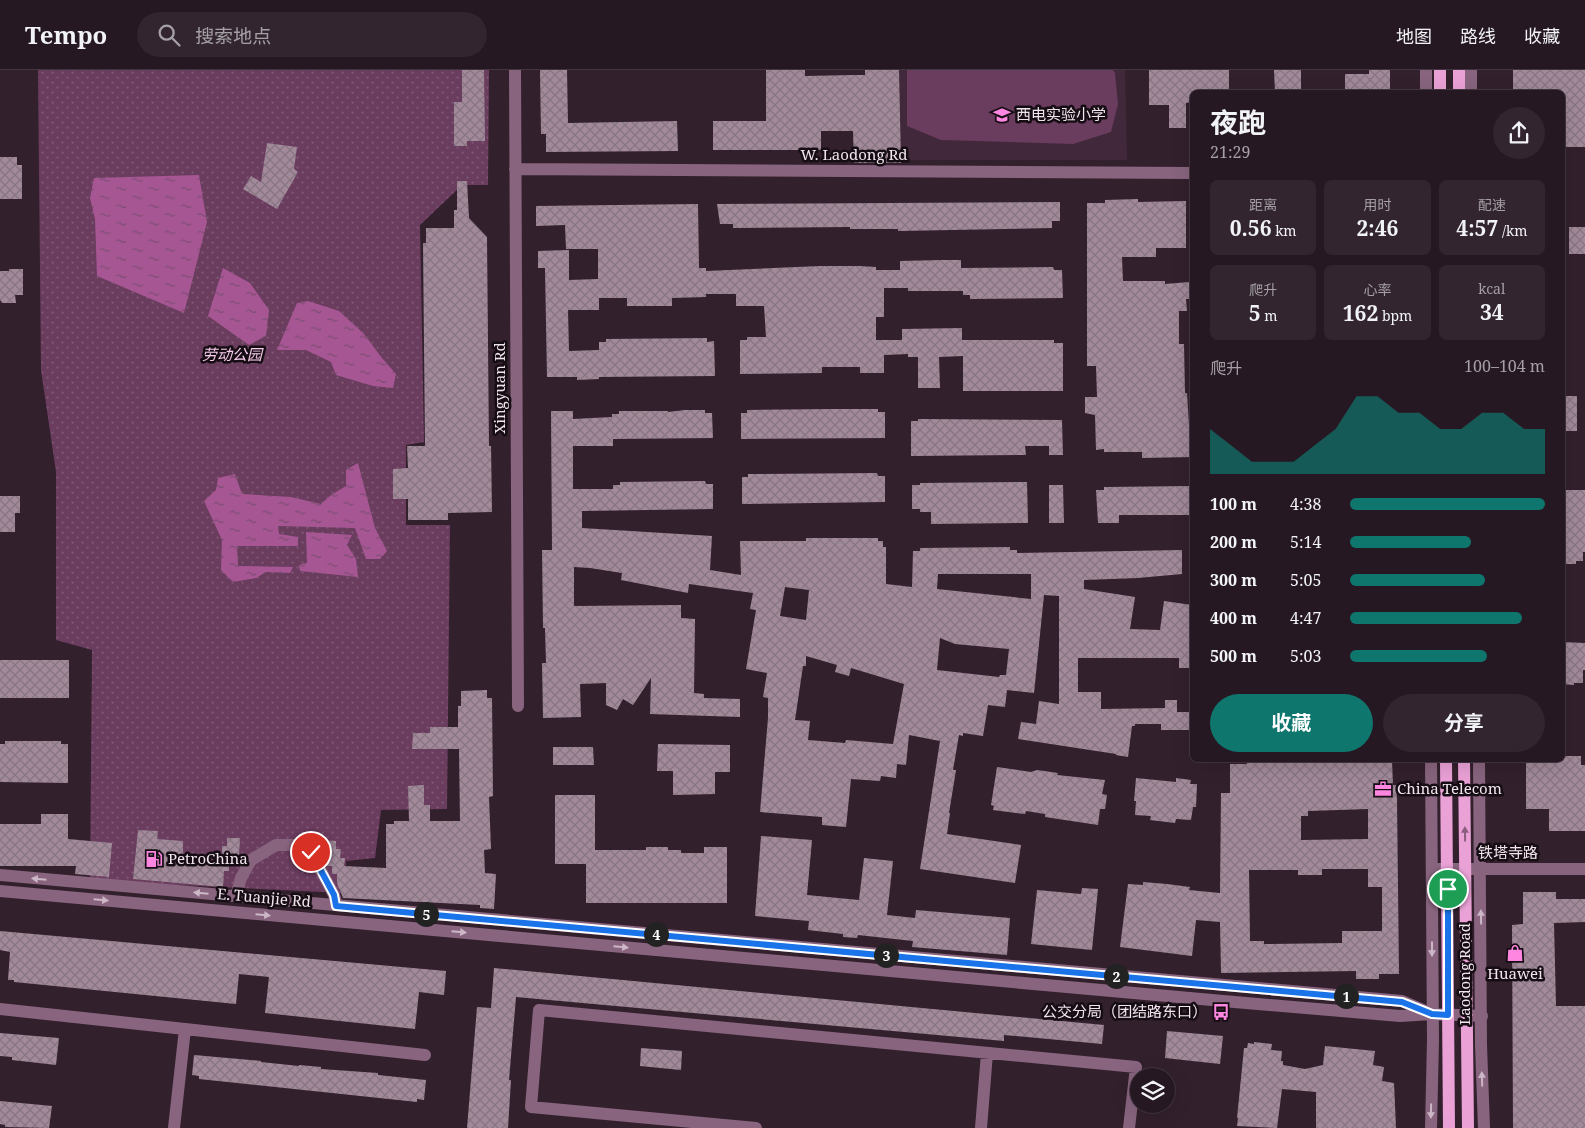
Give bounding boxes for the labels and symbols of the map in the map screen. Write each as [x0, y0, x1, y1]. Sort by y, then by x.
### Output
place label: 西电实验小学 [1016, 104, 1106, 124]
school or university icon: 西电实验小学 [992, 105, 1012, 125]
street label: W. Laodong Rd [800, 144, 908, 164]
street label: Xingyuan Rd [489, 342, 509, 434]
park label: 劳动公园 [202, 344, 264, 364]
place label: China Telecom [1397, 778, 1502, 798]
office icon: China Telecom [1373, 779, 1393, 799]
one-way arrow [1461, 826, 1469, 842]
pin [290, 831, 332, 873]
street label: 铁塔寺路 [1478, 842, 1538, 862]
place label: PetroChina [168, 848, 248, 868]
fuel station icon: PetroChina [144, 849, 164, 869]
pin [1427, 868, 1469, 910]
one-way arrow [30, 874, 46, 882]
street label: E. Tuanjie Rd [216, 883, 312, 911]
one-way arrow [192, 889, 208, 897]
one-way arrow [93, 896, 109, 904]
pin: 5 [414, 902, 438, 926]
one-way arrow [1477, 909, 1485, 925]
one-way arrow [255, 911, 271, 919]
pin: 4 [644, 922, 668, 946]
street label: Laodong Road [1454, 923, 1474, 1025]
one-way arrow [452, 929, 468, 937]
one-way arrow [1428, 941, 1436, 957]
pin: 3 [874, 942, 898, 968]
one-way arrow [613, 943, 629, 951]
shop icon: Huawei [1505, 943, 1525, 963]
place label: Huawei [1487, 963, 1543, 983]
pin: 2 [1104, 964, 1128, 988]
pin: 1 [1334, 984, 1358, 1008]
place label: 公交分局（团结路东口） [1042, 1001, 1207, 1021]
bus stop icon: 公交分局（团结路东口） [1211, 1002, 1231, 1022]
one-way arrow [1478, 1071, 1486, 1087]
one-way arrow [1427, 1103, 1435, 1119]

